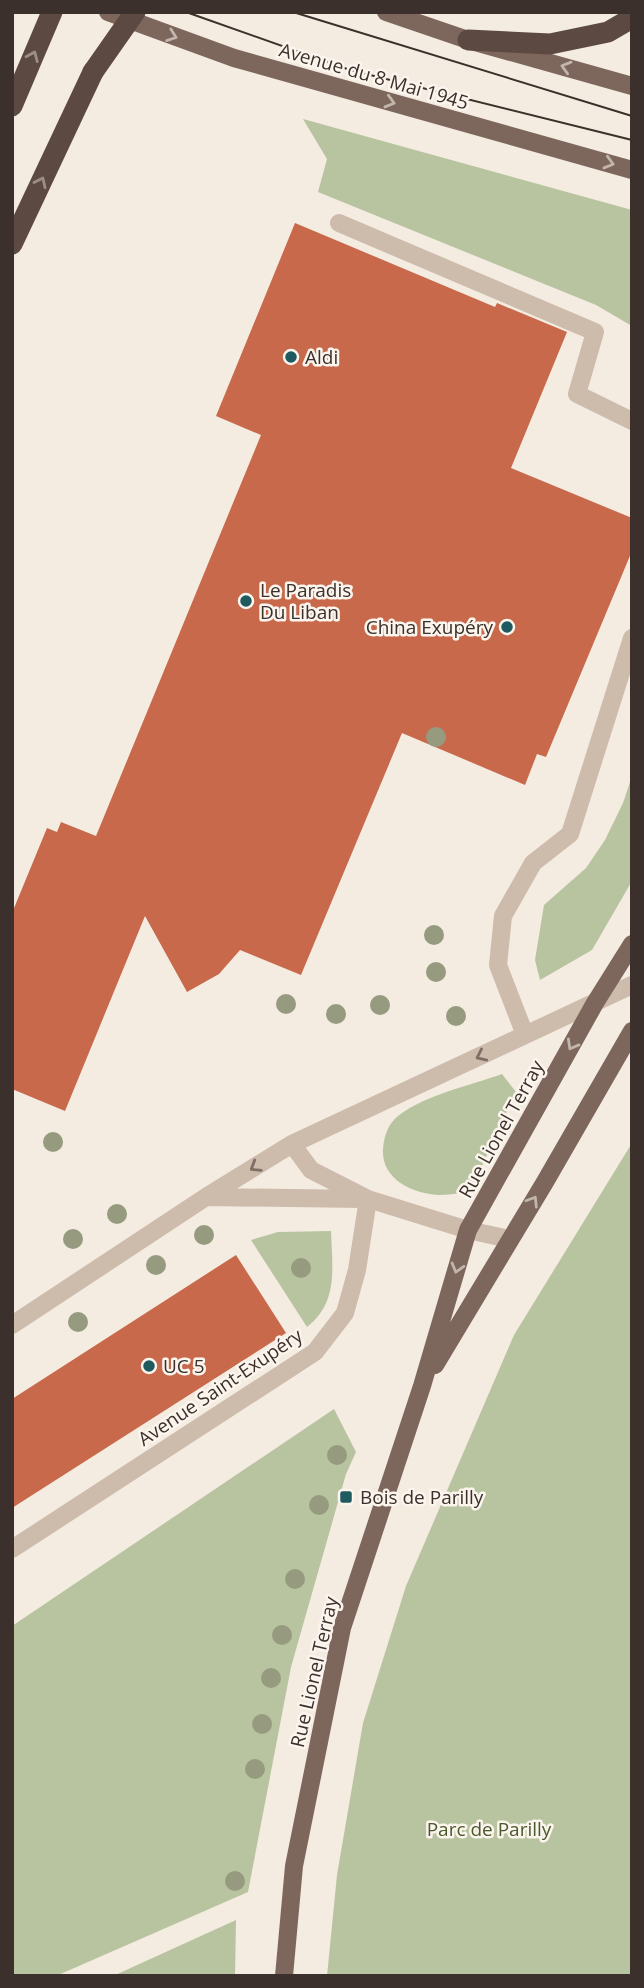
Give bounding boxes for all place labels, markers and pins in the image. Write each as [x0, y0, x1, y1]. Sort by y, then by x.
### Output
place label: Aldi [305, 344, 338, 370]
marker: Aldi [283, 349, 299, 365]
place label: Le Paradis Du Liban [260, 577, 351, 625]
marker: Le Paradis Du Liban [238, 593, 254, 609]
place label: China Exupéry [366, 614, 493, 640]
marker: China Exupéry [499, 619, 515, 635]
place label: UC 5 [163, 1353, 205, 1379]
marker: UC 5 [141, 1358, 157, 1374]
place label: Bois de Parilly [360, 1484, 484, 1510]
marker: Bois de Parilly [338, 1489, 354, 1505]

